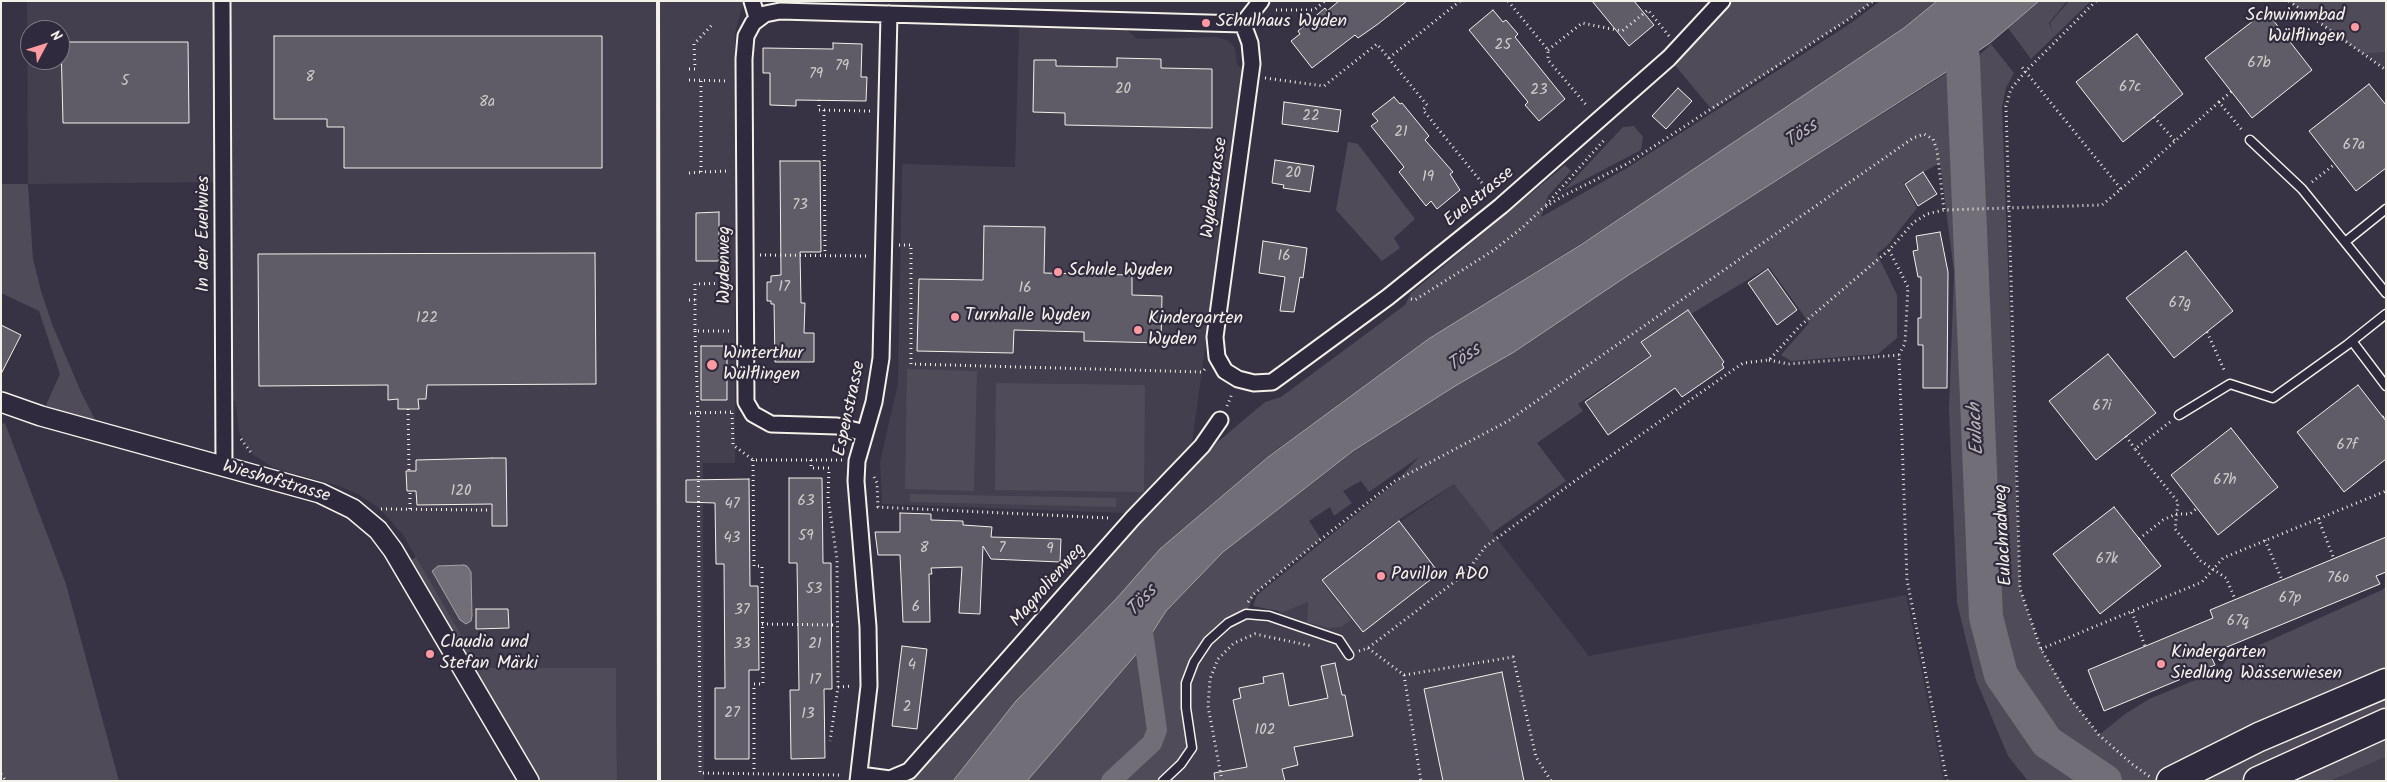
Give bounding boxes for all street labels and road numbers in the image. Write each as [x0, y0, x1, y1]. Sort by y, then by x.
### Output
street label: Wydenstrasse [1198, 136, 1234, 240]
street label: Euelstrasse [1440, 163, 1520, 233]
street label: In der Euelwies [194, 176, 216, 292]
street label: Wydenweg [715, 226, 737, 304]
street label: Espenstrasse [830, 359, 872, 459]
street label: Wieshofstrasse [220, 457, 332, 509]
street label: Eulachradweg [1992, 484, 2018, 586]
street label: Magnolienweg [1007, 540, 1091, 632]

